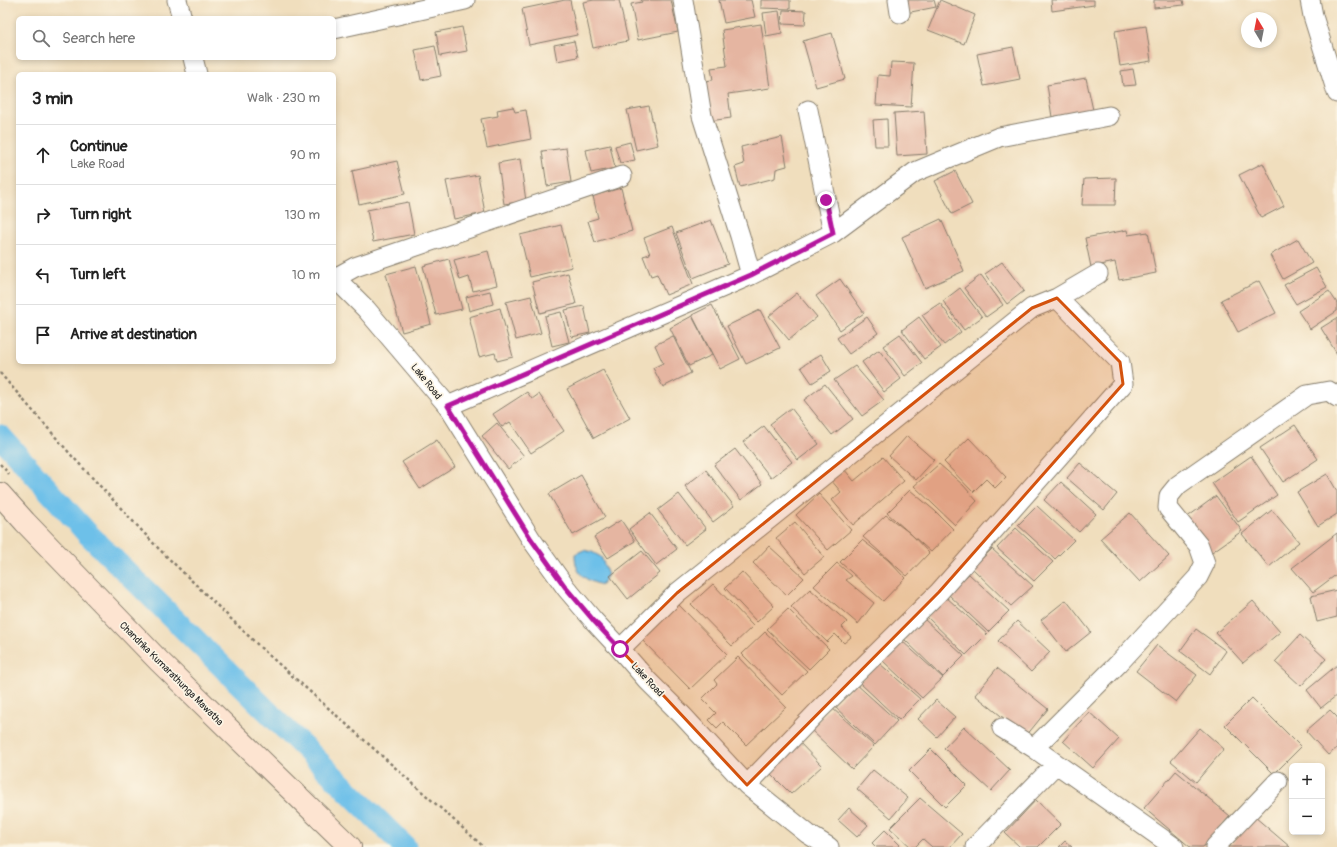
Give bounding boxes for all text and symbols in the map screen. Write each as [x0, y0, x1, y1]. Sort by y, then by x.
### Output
north arrow [1241, 12, 1277, 48]
search box [16, 16, 336, 60]
icon: search [30, 27, 52, 49]
text: Search here [62, 29, 135, 48]
text: 3 min [32, 88, 73, 109]
text: Walk · 230 m [247, 90, 320, 106]
text: Continue [70, 137, 128, 156]
icon: ahead [32, 144, 54, 166]
text: 90 m [290, 147, 320, 163]
text: Lake Road [70, 156, 125, 172]
route end [817, 191, 835, 209]
icon: right [32, 204, 54, 226]
text: Turn right [70, 205, 131, 224]
text: 130 m [284, 207, 320, 223]
icon: left [32, 264, 54, 286]
text: Turn left [70, 265, 126, 284]
text: 10 m [292, 267, 320, 283]
icon: arrive [32, 324, 54, 346]
text: Arrive at destination [70, 325, 197, 344]
street label: Lake Road [408, 361, 444, 402]
street label: Chandrika Kumarathunga Mawatha [117, 619, 226, 728]
route start [611, 640, 629, 658]
street label: Lake Road [628, 660, 666, 699]
map controls [1289, 763, 1325, 835]
button: + [1289, 763, 1325, 799]
button: − [1289, 799, 1325, 835]

